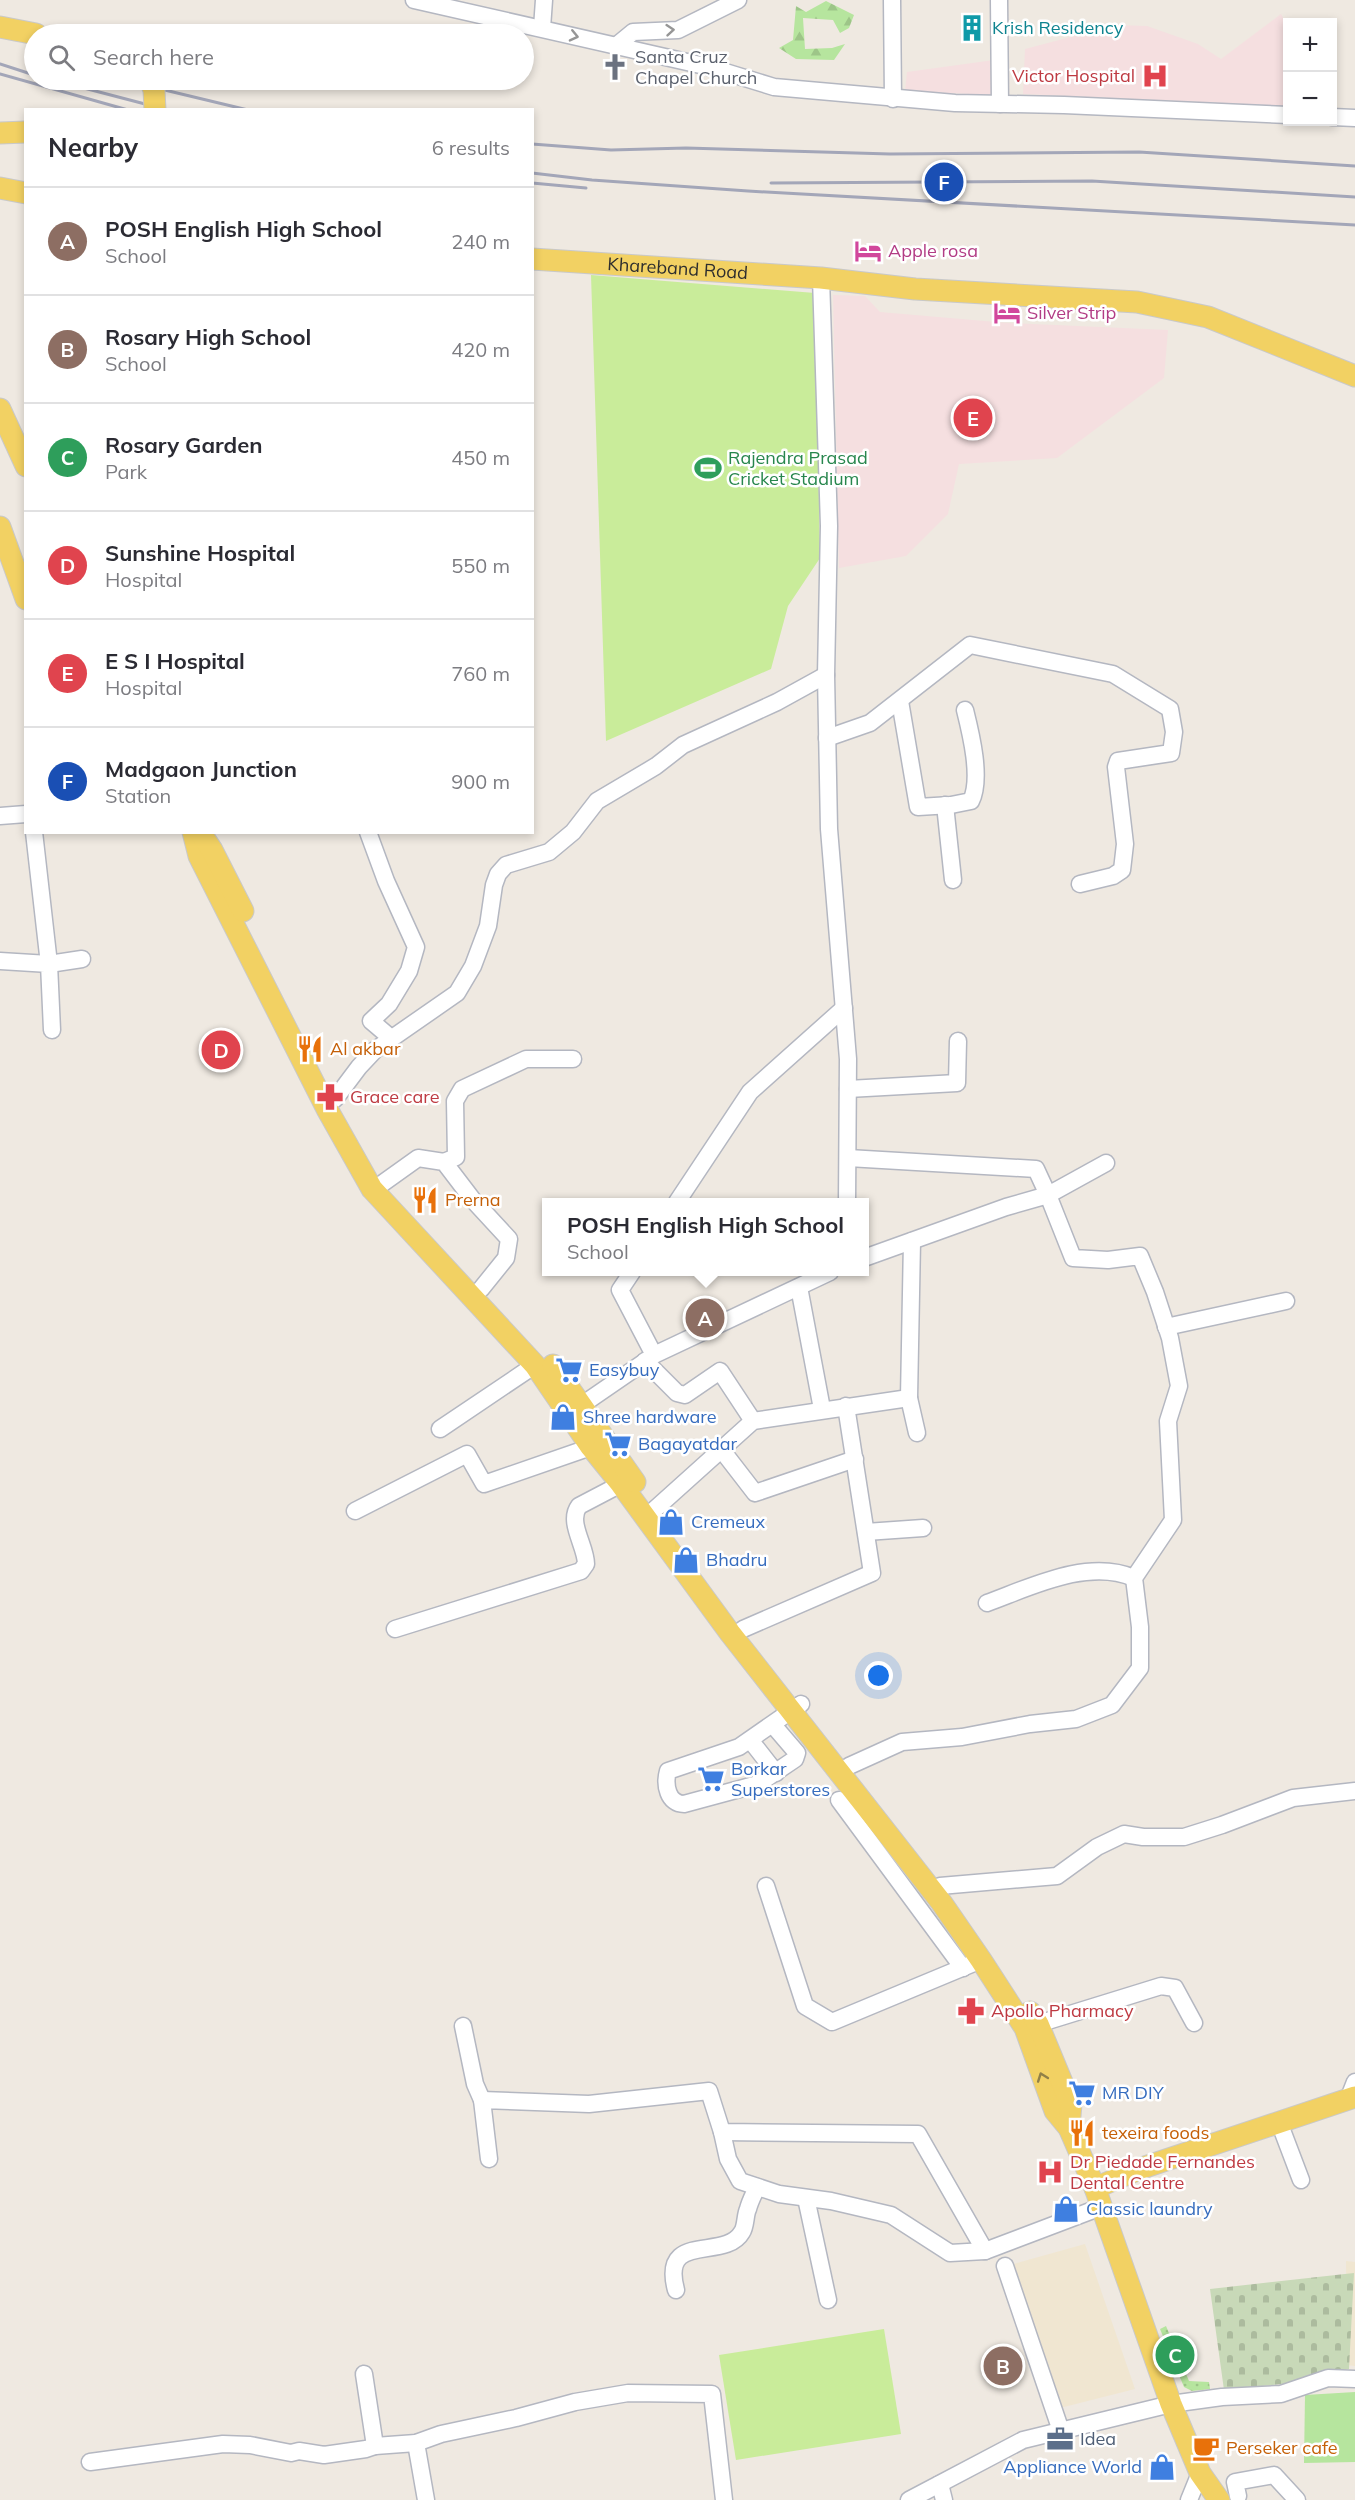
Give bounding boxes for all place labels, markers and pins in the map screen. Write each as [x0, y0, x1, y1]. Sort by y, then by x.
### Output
building icon: Krish Residency [957, 13, 987, 43]
place label: Krish Residency [992, 16, 1124, 39]
place label: Santa Cruz Chapel Church [635, 45, 757, 89]
church icon: Santa Cruz Chapel Church [600, 52, 630, 82]
hospital icon: Victor Hospital [1140, 61, 1170, 91]
place label: Victor Hospital [1012, 64, 1135, 87]
pin: F [924, 160, 964, 204]
hotel icon: Apple rosa [853, 236, 883, 266]
place label: Apple rosa [888, 239, 978, 262]
hotel icon: Silver Strip [992, 298, 1022, 328]
place label: Silver Strip [1027, 301, 1116, 324]
pin: E [954, 396, 992, 440]
place label: Rajendra Prasad Cricket Stadium [728, 446, 868, 490]
sports icon: Rajendra Prasad Cricket Stadium [693, 453, 723, 483]
pin: D [202, 1028, 240, 1072]
restaurant icon: Al akbar [295, 1034, 325, 1064]
place label: Al akbar [330, 1037, 401, 1060]
pharmacy icon: Grace care [315, 1082, 345, 1112]
place label: Grace care [350, 1085, 439, 1108]
restaurant icon: Prerna [410, 1185, 440, 1215]
place label: Prerna [445, 1188, 501, 1211]
pin: A [686, 1296, 724, 1340]
supermarket icon: Easybuy [554, 1355, 584, 1385]
place label: Easybuy [589, 1358, 660, 1381]
shop icon: Shree hardware [548, 1402, 578, 1432]
place label: Shree hardware [583, 1405, 717, 1428]
supermarket icon: Bagayatdar [603, 1429, 633, 1459]
place label: Bagayatdar [638, 1432, 738, 1455]
shop icon: Cremeux [656, 1507, 686, 1537]
place label: Cremeux [691, 1510, 766, 1533]
shop icon: Bhadru [671, 1545, 701, 1575]
place label: Bhadru [706, 1548, 767, 1571]
place label: Borkar Superstores [731, 1757, 830, 1801]
supermarket icon: Borkar Superstores [696, 1764, 726, 1794]
pharmacy icon: Apollo Pharmacy [956, 1996, 986, 2026]
place label: Apollo Pharmacy [991, 1999, 1134, 2022]
supermarket icon: MR DIY [1067, 2078, 1097, 2108]
place label: MR DIY [1102, 2081, 1165, 2104]
restaurant icon: texeira foods [1067, 2118, 1097, 2148]
place label: texeira foods [1102, 2121, 1210, 2144]
place label: Dr Piedade Fernandes Dental Centre [1070, 2150, 1255, 2194]
hospital icon: Dr Piedade Fernandes Dental Centre [1035, 2157, 1065, 2187]
shop icon: Classic laundry [1051, 2194, 1081, 2224]
place label: Classic laundry [1086, 2197, 1213, 2220]
pin: C [1156, 2332, 1194, 2378]
pin: B [984, 2344, 1022, 2388]
office icon: Idea [1045, 2424, 1075, 2454]
place label: Idea [1080, 2427, 1116, 2450]
cafe icon: Perseker cafe [1191, 2433, 1221, 2463]
place label: Perseker cafe [1226, 2436, 1338, 2459]
shop icon: Appliance World [1147, 2452, 1177, 2482]
place label: Appliance World [1003, 2455, 1142, 2478]

